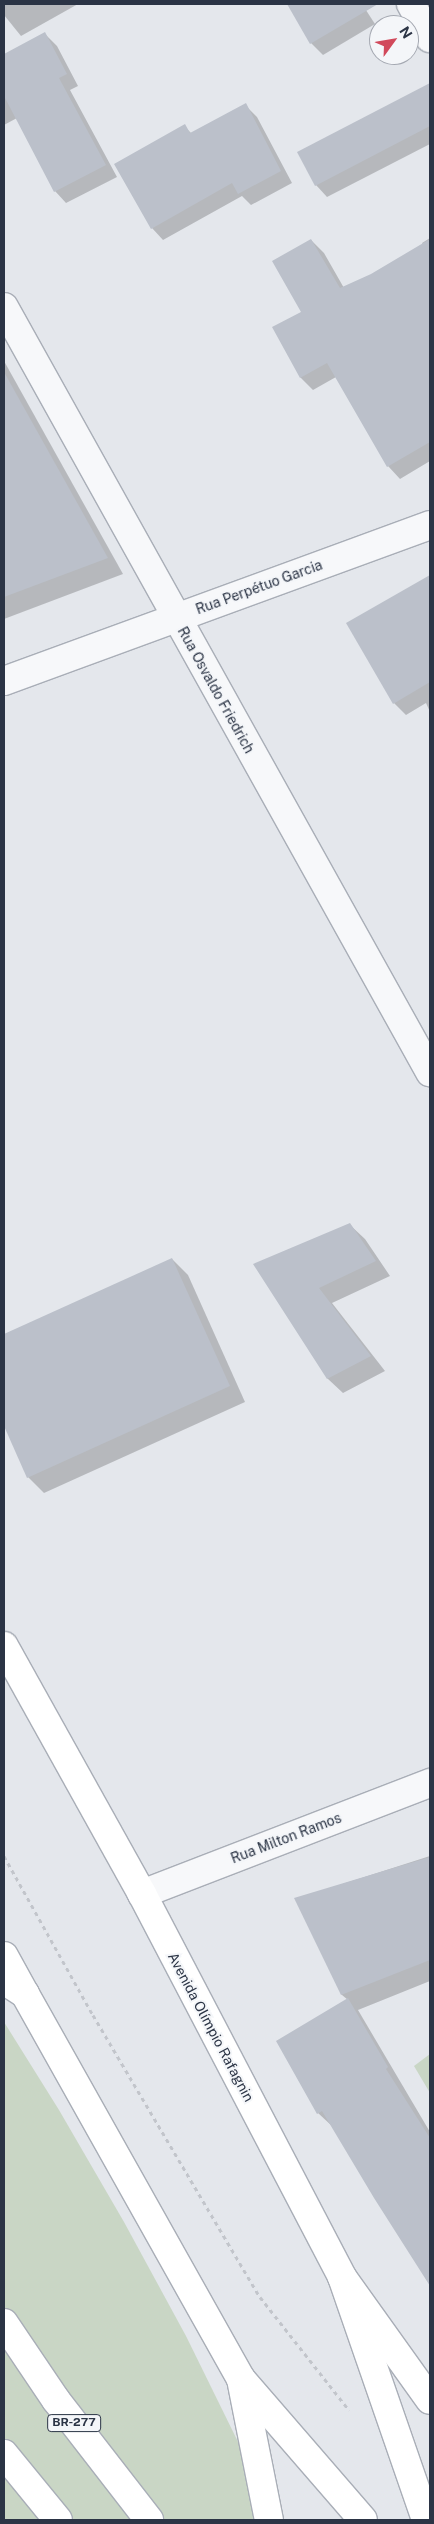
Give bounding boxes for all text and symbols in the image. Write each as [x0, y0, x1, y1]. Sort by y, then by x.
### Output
north arrow [369, 15, 419, 65]
text: N [396, 24, 416, 41]
street label: Rua Perpétuo Garcia [193, 556, 325, 618]
street label: Rua Osvaldo Friedrich [174, 624, 258, 756]
street label: Rua Milton Ramos [228, 1809, 344, 1867]
street label: Avenida Olímpio Rafagnin [164, 1949, 258, 2105]
road number: BR-277 [46, 2414, 102, 2432]

